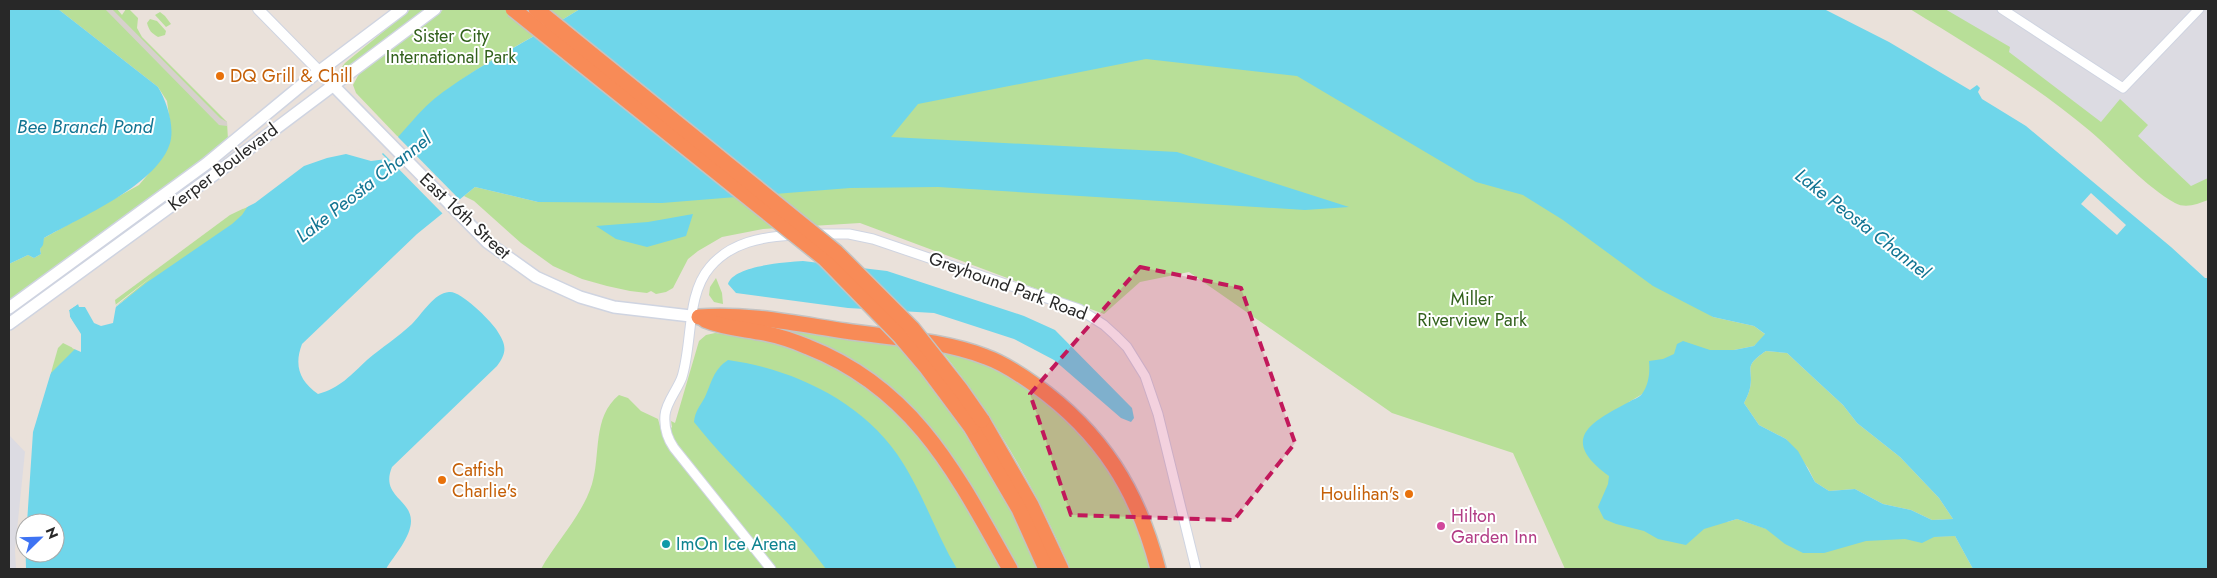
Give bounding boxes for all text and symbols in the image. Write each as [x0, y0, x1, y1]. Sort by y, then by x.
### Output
park label: Sister City International Park [386, 23, 516, 70]
place label: DQ Grill & Chill [230, 63, 353, 89]
marker: DQ Grill & Chill [214, 70, 226, 82]
water label: Bee Branch Pond [17, 113, 154, 140]
street label: Kerper Boulevard [163, 117, 283, 217]
water label: Lake Peosta Channel [290, 126, 437, 249]
water label: Lake Peosta Channel [1789, 162, 1937, 285]
street label: East 16th Street [414, 167, 517, 266]
street label: Greyhound Park Road [925, 245, 1091, 327]
park label: Miller Riverview Park [1417, 286, 1527, 333]
place label: Catfish Charlie's [452, 457, 517, 504]
marker: Catfish Charlie's [436, 474, 448, 486]
place label: Houlihan's [1320, 481, 1399, 507]
marker: Houlihan's [1403, 488, 1415, 500]
place label: Hilton Garden Inn [1451, 503, 1537, 550]
north arrow [15, 513, 65, 563]
marker: Hilton Garden Inn [1435, 520, 1447, 532]
text: N [41, 524, 63, 542]
place label: ImOn Ice Arena [676, 531, 796, 557]
marker: ImOn Ice Arena [660, 538, 672, 550]

